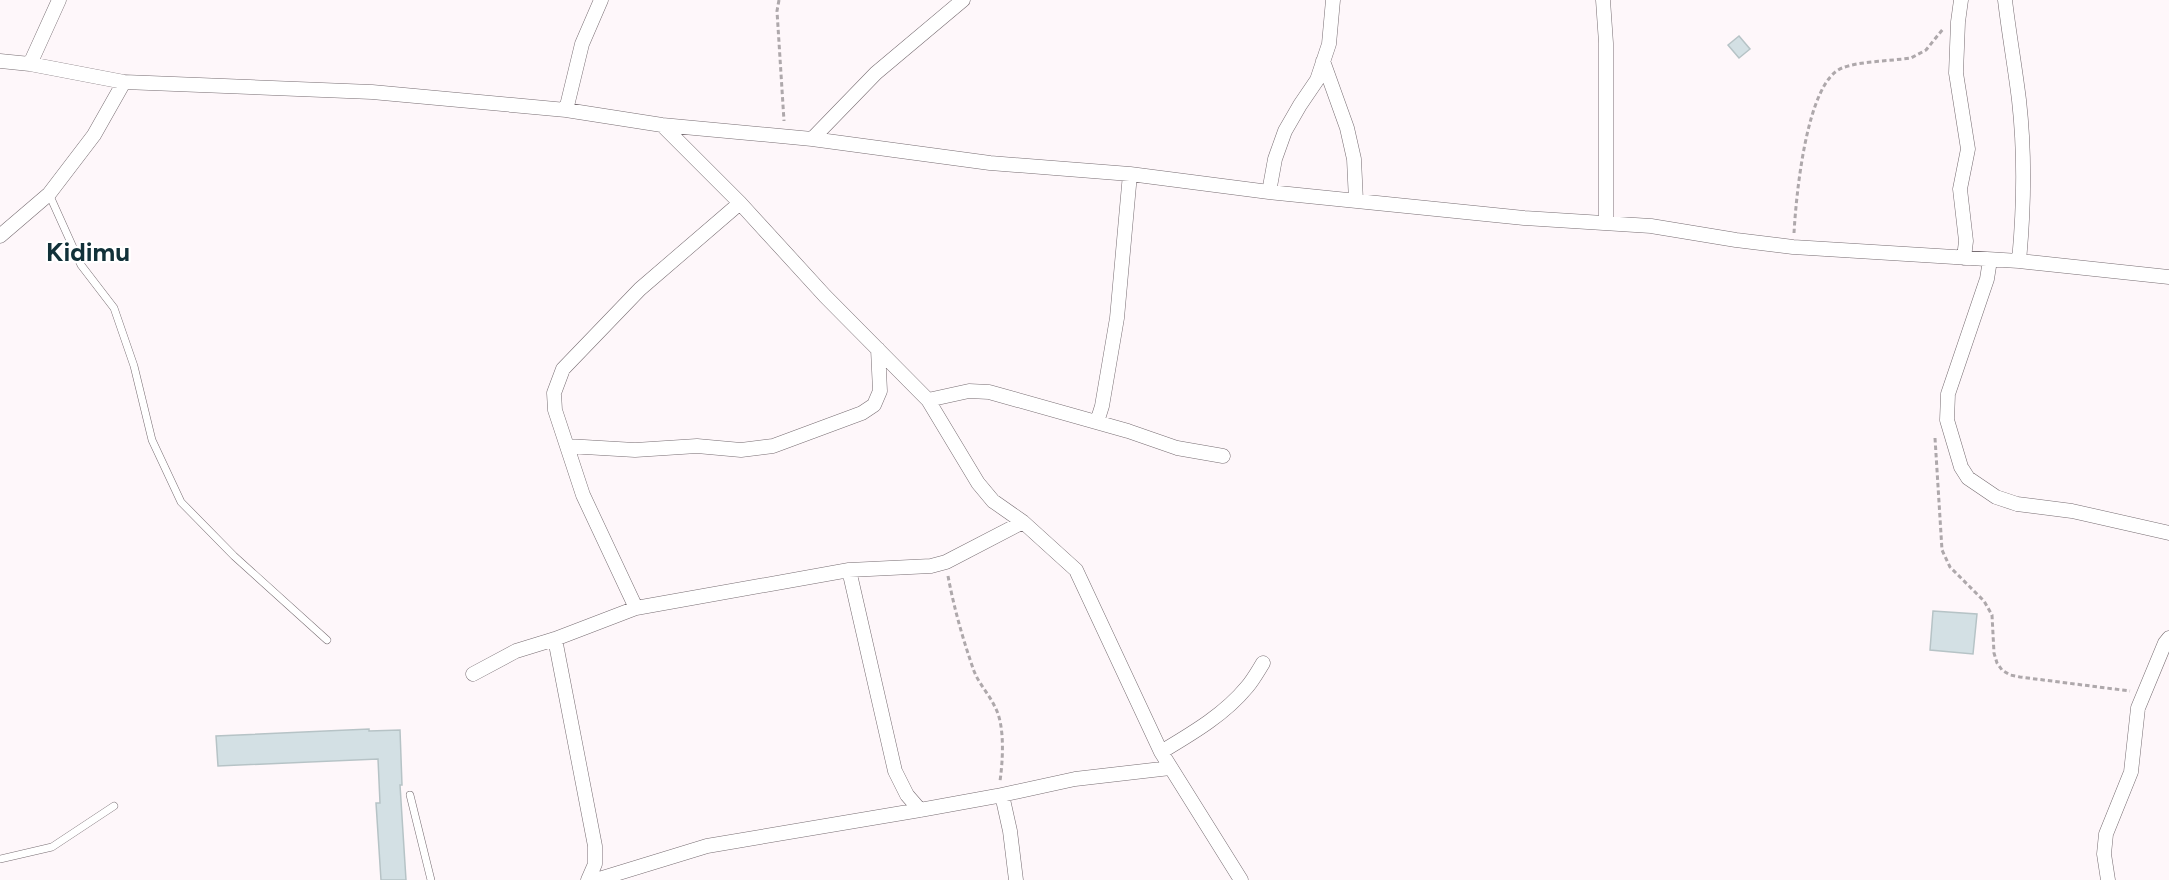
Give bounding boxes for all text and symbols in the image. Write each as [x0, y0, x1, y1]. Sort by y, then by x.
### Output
district label: Kidimu [46, 236, 130, 268]

